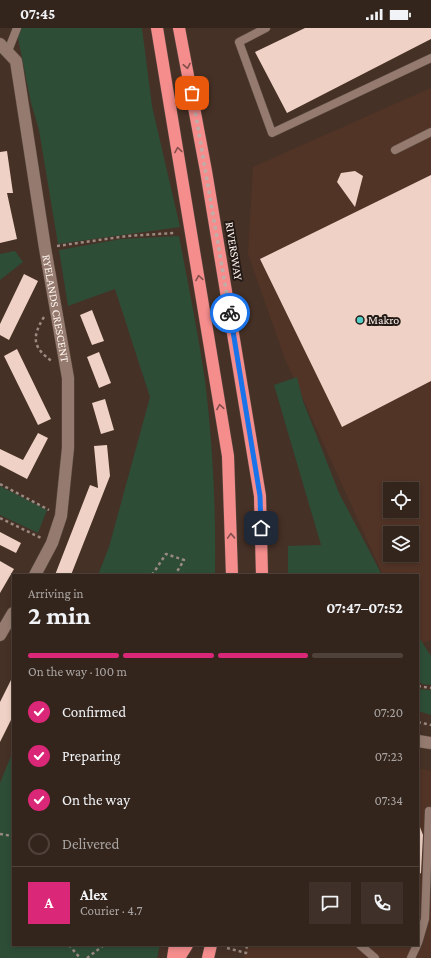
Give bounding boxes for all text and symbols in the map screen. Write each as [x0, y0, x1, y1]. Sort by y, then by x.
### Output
text: 07:45 [20, 6, 55, 22]
one-way arrow [182, 63, 190, 69]
pin [175, 76, 209, 110]
icon: bag [181, 82, 203, 104]
one-way arrow [174, 147, 182, 153]
street label: RIVERSWAY [222, 221, 246, 282]
street label: RYELANDS CRESCENT [39, 253, 72, 364]
one-way arrow [195, 275, 204, 282]
courier [210, 293, 250, 333]
icon: bike [219, 302, 241, 324]
place label: Makro [368, 313, 399, 327]
marker: Makro [355, 315, 365, 325]
one-way arrow [216, 404, 225, 410]
map controls [383, 482, 419, 562]
button: locate [383, 482, 419, 518]
pin [244, 511, 278, 545]
icon: home [250, 517, 272, 539]
button: layers [383, 526, 419, 562]
one-way arrow [227, 533, 235, 539]
text: Arriving in [28, 586, 84, 601]
text: 07:47–07:52 [326, 600, 403, 616]
text: 2 min [28, 601, 91, 630]
text: On the way · 100 m [28, 664, 127, 679]
icon: check [28, 701, 50, 723]
text: Confirmed [62, 704, 126, 720]
text: 07:20 [374, 705, 403, 720]
icon: check [28, 745, 50, 767]
text: Preparing [62, 748, 121, 764]
text: 07:23 [375, 749, 403, 764]
icon: check [28, 789, 50, 811]
text: On the way [62, 792, 130, 808]
text: 07:34 [374, 793, 403, 808]
text: Delivered [62, 836, 119, 852]
button: chat [309, 882, 351, 924]
button: phone [361, 882, 403, 924]
text: Alex [80, 887, 108, 903]
text: A [45, 895, 53, 911]
text: Courier · 4.7 [80, 903, 143, 918]

